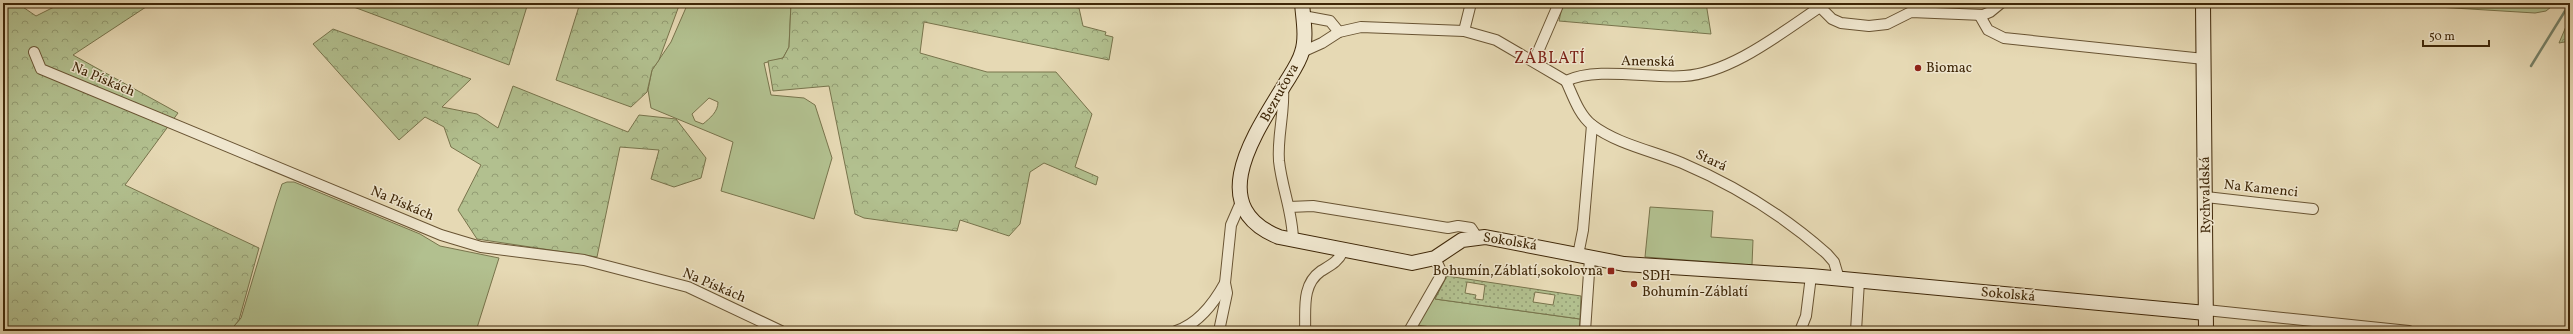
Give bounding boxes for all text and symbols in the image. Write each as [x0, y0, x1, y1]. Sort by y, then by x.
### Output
scale bar [2423, 22, 2489, 48]
text: 50 m [2429, 29, 2455, 45]
district label: ZÁBLATÍ [1514, 48, 1586, 70]
street label: Anenská [1621, 52, 1675, 72]
street label: Na Pískách [68, 58, 138, 102]
place label: Biomac [1926, 59, 1972, 78]
street label: Bezručova [1256, 60, 1304, 126]
marker: Biomac [1913, 63, 1923, 73]
street label: Stará [1692, 146, 1730, 176]
street label: Rychvaldská [2196, 156, 2216, 234]
street label: Na Kamenci [2223, 176, 2299, 202]
street label: Na Pískách [367, 182, 437, 226]
street label: Sokolská [1482, 228, 1538, 256]
place label: Bohumín,Záblatí,sokolovna [1433, 262, 1603, 281]
street label: Na Pískách [679, 264, 749, 308]
marker: Bohumín,Záblatí,sokolovna [1606, 266, 1616, 276]
place label: SDH Bohumín-Záblatí [1642, 267, 1749, 302]
marker: SDH Bohumín-Záblatí [1629, 279, 1639, 289]
street label: Sokolská [1980, 283, 2036, 307]

